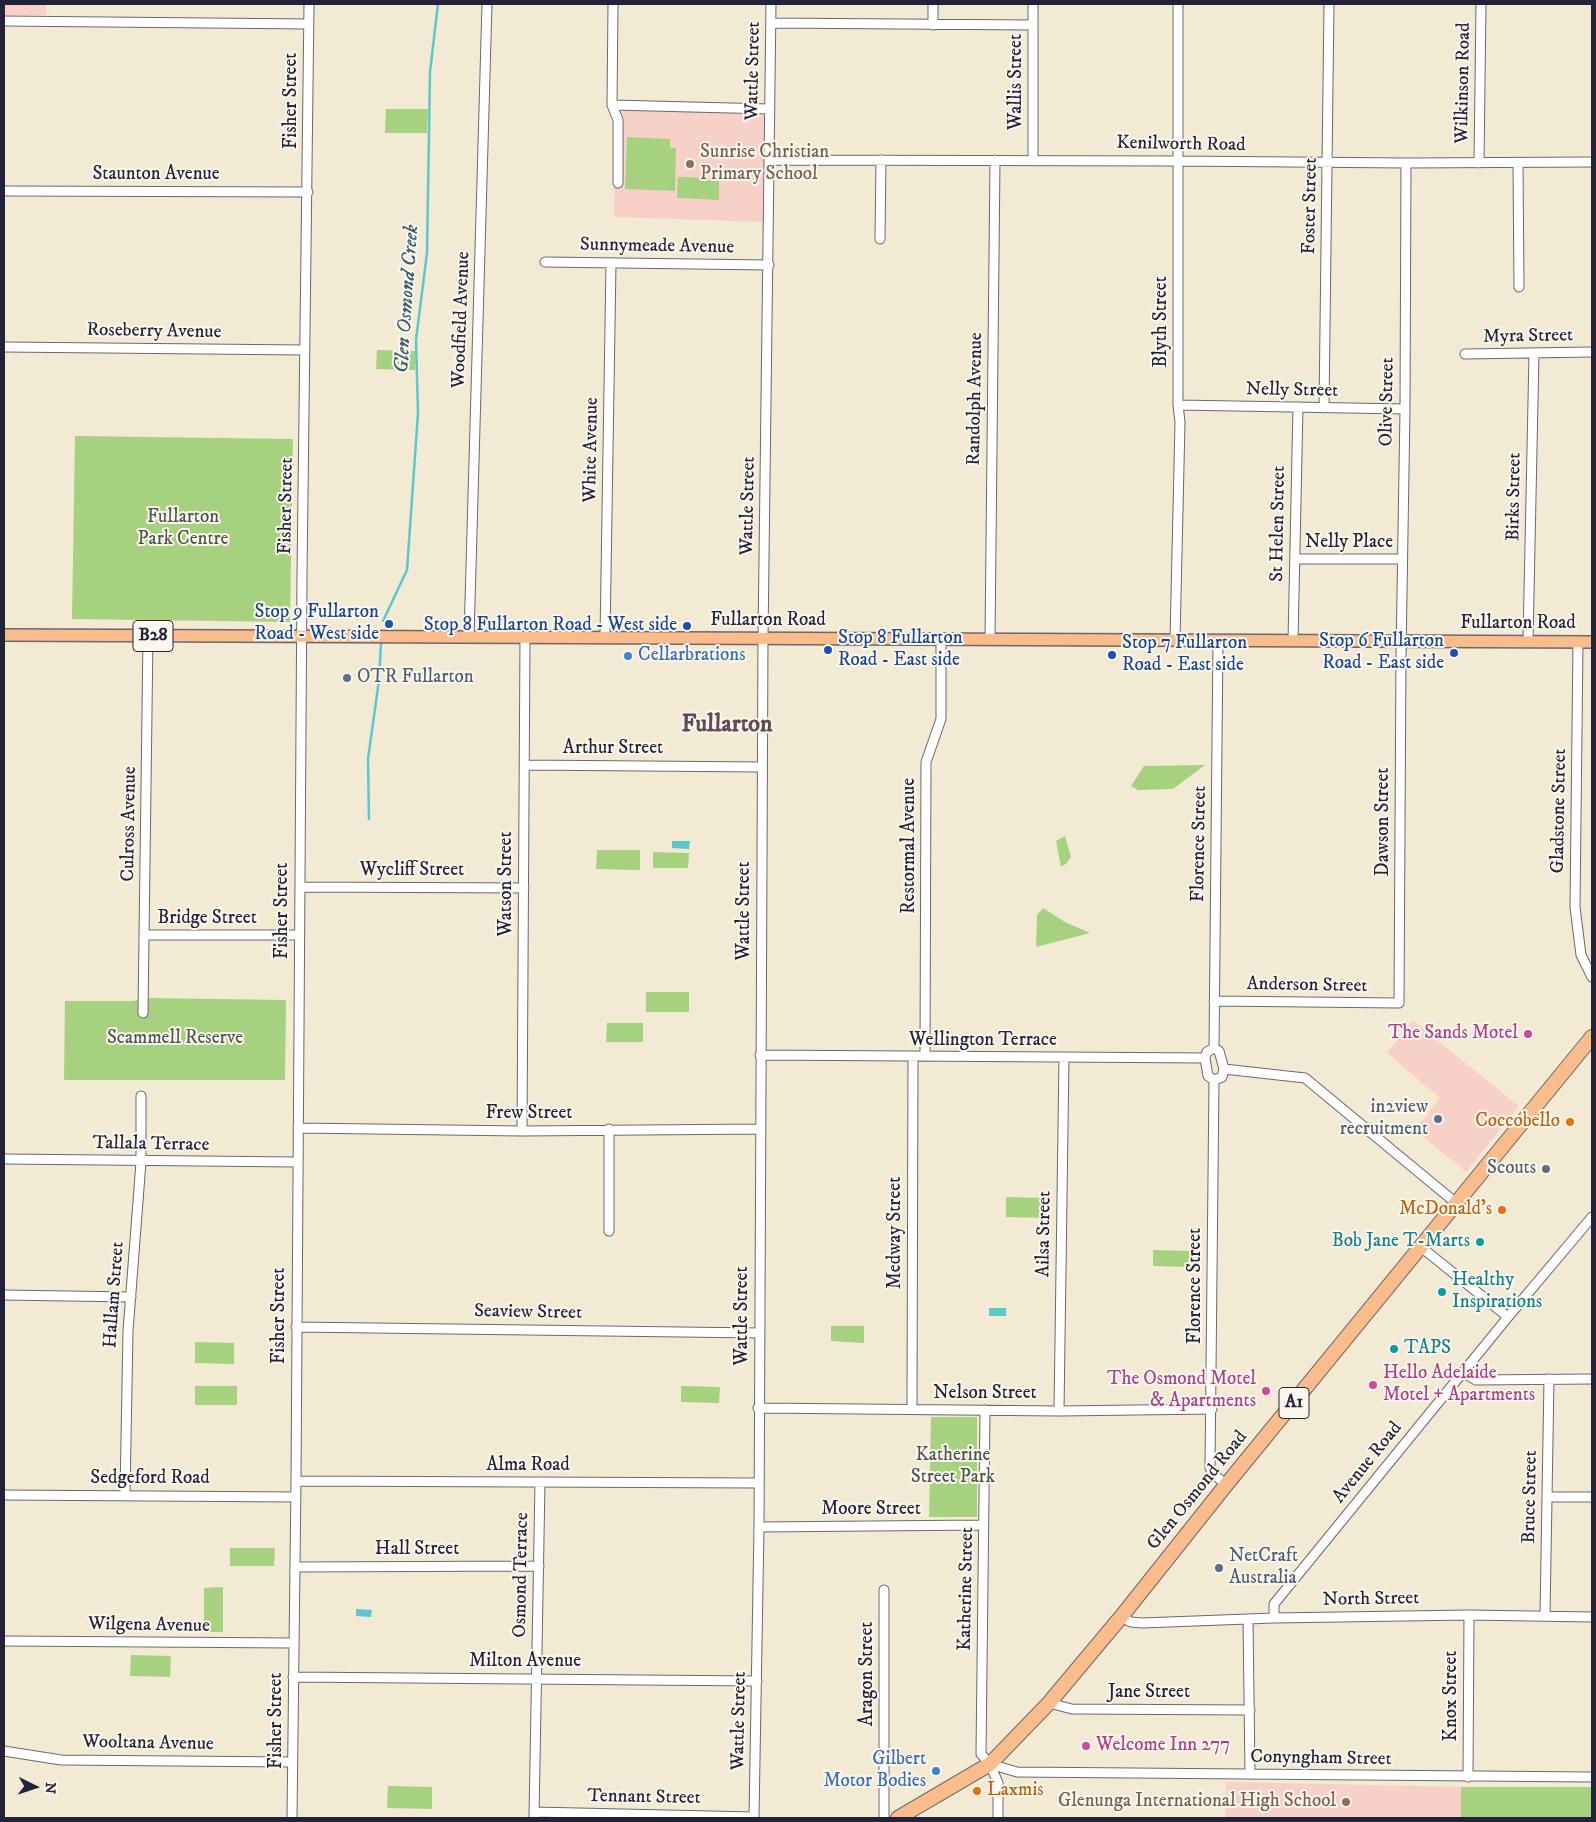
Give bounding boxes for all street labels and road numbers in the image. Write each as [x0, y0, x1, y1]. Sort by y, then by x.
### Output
street label: Wattle Street [742, 21, 766, 121]
street label: Wilkinson Road [1452, 22, 1476, 144]
street label: Wallis Street [1006, 34, 1028, 130]
street label: Fisher Street [281, 53, 303, 149]
street label: Kenilworth Road [1116, 132, 1246, 158]
street label: Foster Street [1299, 157, 1323, 255]
street label: Staunton Avenue [92, 164, 220, 186]
street label: Sunnymeade Avenue [580, 234, 734, 260]
street label: Woodfield Avenue [448, 251, 476, 389]
street label: Blyth Street [1151, 276, 1173, 368]
street label: Roseberry Avenue [86, 319, 222, 345]
street label: Myra Street [1483, 325, 1573, 349]
street label: Randolph Avenue [963, 332, 989, 466]
street label: Olive Street [1376, 357, 1400, 447]
street label: Nelly Street [1246, 379, 1338, 403]
street label: White Avenue [580, 397, 604, 503]
street label: Birks Street [1503, 453, 1527, 541]
street label: Wattle Street [737, 456, 761, 556]
street label: Fisher Street [275, 457, 299, 555]
street label: St Helen Street [1267, 466, 1291, 582]
street label: Nelly Place [1305, 532, 1393, 554]
street label: Fullarton Road [710, 610, 826, 632]
street label: Fullarton Road [1460, 613, 1576, 635]
road number: B28 [133, 620, 173, 652]
street label: Arthur Street [563, 738, 663, 760]
street label: Gladstone Street [1548, 748, 1572, 874]
street label: Culross Avenue [118, 766, 142, 882]
street label: Dawson Street [1373, 768, 1395, 876]
street label: Restormal Avenue [899, 778, 921, 914]
street label: Florence Street [1188, 786, 1212, 902]
street label: Watson Street [496, 832, 518, 936]
street label: Wycliff Street [360, 860, 464, 882]
street label: Wattle Street [734, 861, 756, 961]
street label: Fisher Street [272, 863, 294, 959]
street label: Bridge Street [157, 908, 257, 930]
street label: Anderson Street [1246, 974, 1368, 998]
street label: Wellington Terrace [909, 1030, 1057, 1052]
street label: Frew Street [486, 1103, 572, 1125]
street label: Tallala Terrace [92, 1133, 210, 1157]
street label: Medway Street [885, 1177, 907, 1289]
street label: Ailsa Street [1033, 1191, 1057, 1277]
street label: Florence Street [1185, 1228, 1207, 1344]
street label: Hallam Street [100, 1241, 130, 1349]
street label: Wattle Street [732, 1266, 754, 1366]
street label: Fisher Street [269, 1268, 291, 1364]
street label: Seaview Street [474, 1301, 582, 1325]
street label: Nelson Street [933, 1383, 1037, 1405]
road number: A1 [1279, 1388, 1309, 1419]
street label: Avenue Road [1328, 1418, 1408, 1508]
street label: Glen Osmond Road [1143, 1427, 1253, 1555]
street label: Bruce Street [1519, 1450, 1543, 1544]
street label: Alma Road [486, 1455, 570, 1477]
street label: Sedgeford Road [90, 1468, 210, 1490]
street label: Moore Street [821, 1499, 921, 1521]
street label: Osmond Terrace [510, 1512, 534, 1638]
street label: Katherine Street [955, 1527, 979, 1651]
street label: Hall Street [375, 1539, 459, 1561]
street label: North Street [1323, 1588, 1419, 1612]
street label: Wilgena Avenue [88, 1614, 210, 1638]
street label: Aragon Street [857, 1622, 879, 1726]
street label: Milton Avenue [469, 1651, 581, 1673]
street label: Knox Street [1441, 1651, 1463, 1741]
street label: Wattle Street [728, 1671, 752, 1771]
street label: Fisher Street [266, 1673, 288, 1769]
street label: Jane Street [1108, 1682, 1190, 1704]
street label: Wooltana Avenue [82, 1731, 214, 1757]
street label: Conyngham Street [1250, 1746, 1392, 1772]
street label: Tennant Street [587, 1786, 701, 1810]

